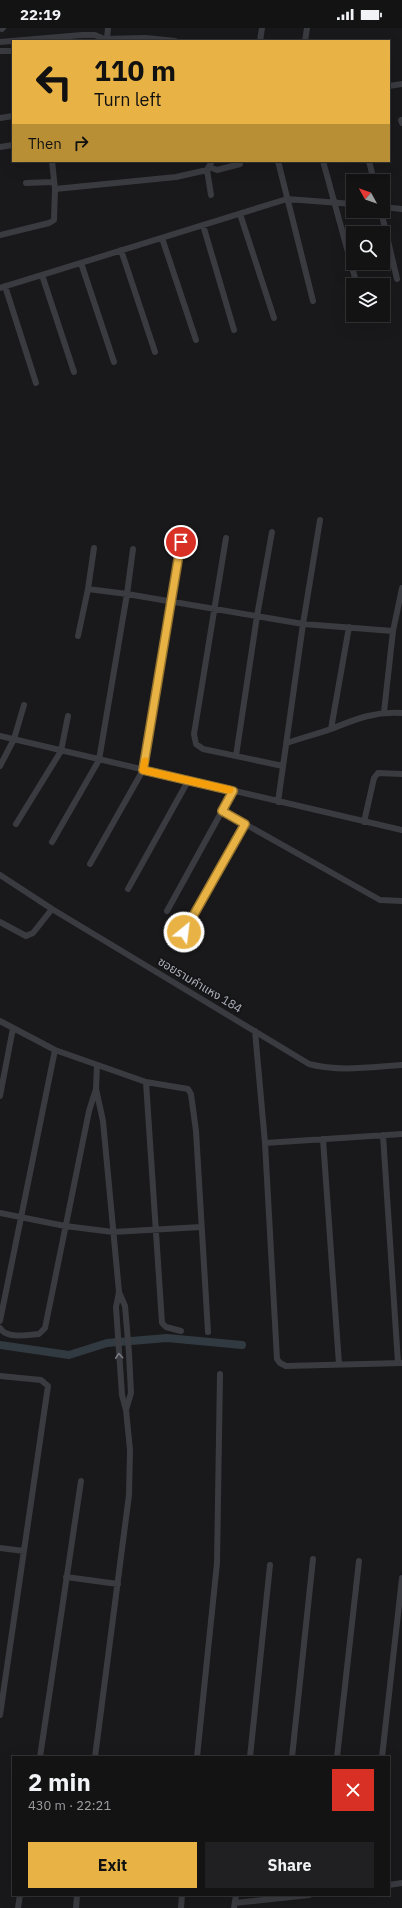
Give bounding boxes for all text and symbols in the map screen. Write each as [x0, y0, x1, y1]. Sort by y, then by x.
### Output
text: 22:19 [20, 5, 61, 24]
text: 110 m [94, 52, 176, 89]
icon: left [28, 56, 80, 108]
text: Turn left [94, 88, 162, 111]
icon: right [70, 132, 92, 154]
text: Then [28, 134, 62, 153]
north arrow [346, 174, 390, 218]
map controls [346, 174, 390, 322]
button: search [346, 226, 390, 270]
button: layers [346, 278, 390, 322]
pin [164, 525, 198, 559]
icon: arrive [170, 531, 192, 553]
position arrow [163, 911, 205, 953]
street label: ซอยรามคำแหง 184 [155, 953, 245, 1016]
one-way arrow [115, 1353, 124, 1359]
text: 2 min [28, 1766, 91, 1798]
button: close [332, 1769, 374, 1811]
text: 430 m · 22:21 [28, 1797, 111, 1814]
button: Exit [28, 1842, 197, 1888]
button: Share [205, 1842, 374, 1888]

